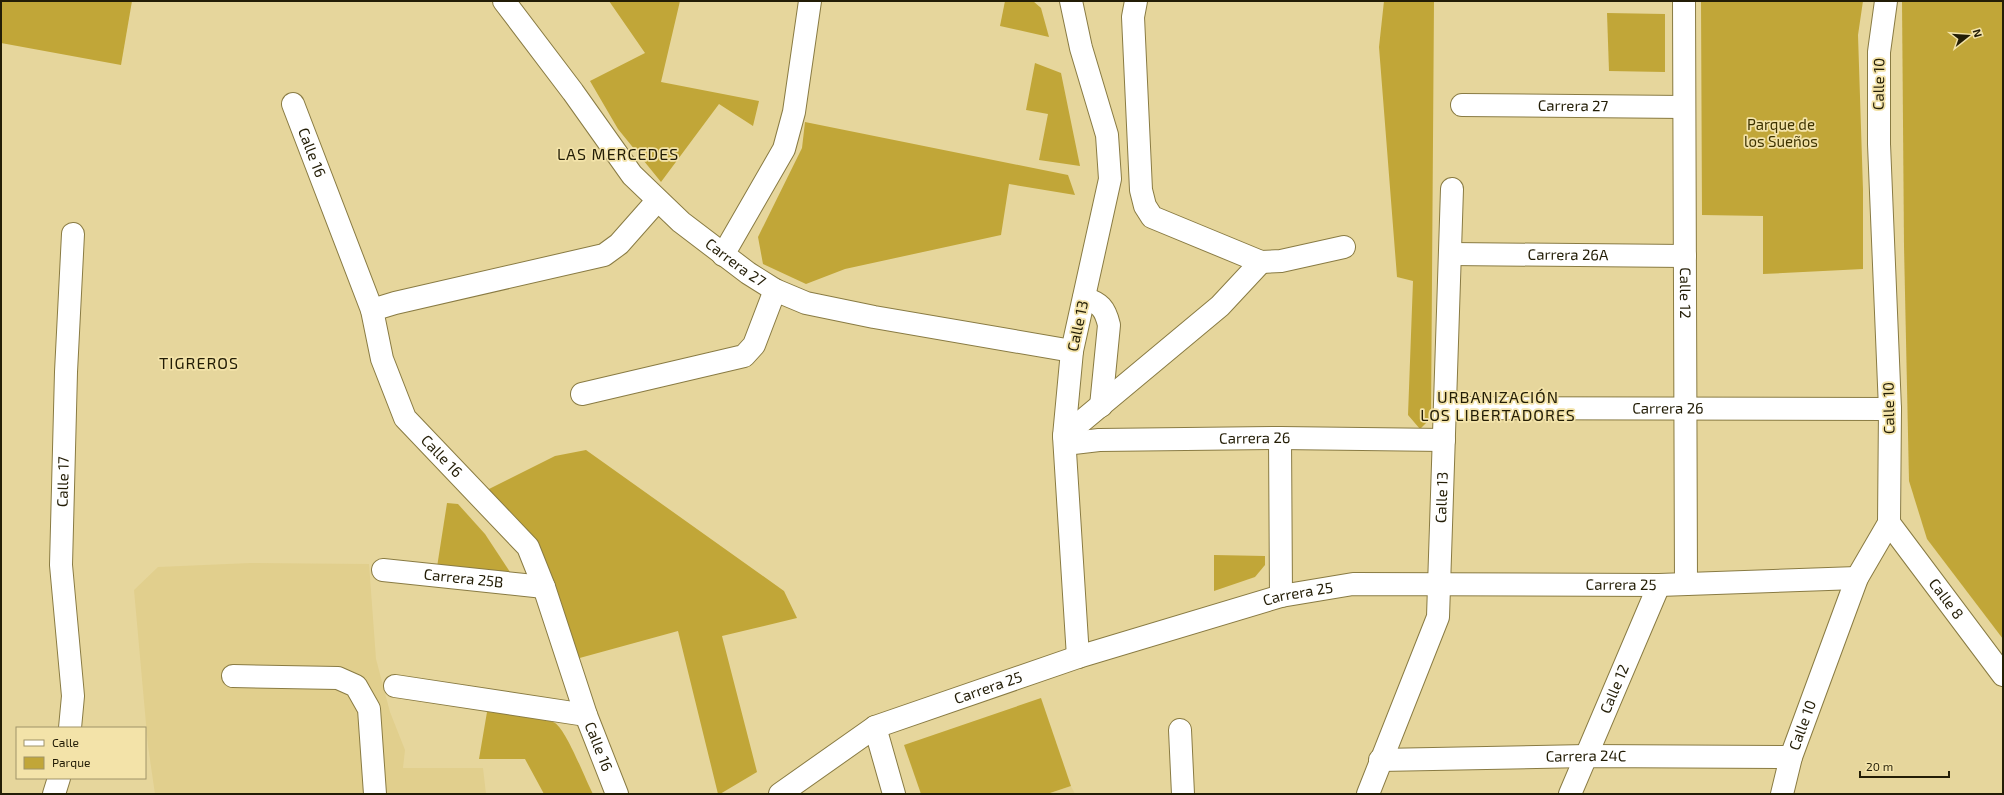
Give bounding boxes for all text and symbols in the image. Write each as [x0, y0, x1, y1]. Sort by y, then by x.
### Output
north arrow [1948, 16, 1988, 56]
text: N [1971, 27, 1985, 39]
street label: Calle 10 [1869, 58, 1887, 110]
street label: Carrera 27 [1538, 96, 1609, 114]
park label: Parque de los Sueños [1744, 115, 1818, 150]
street label: Calle 16 [295, 125, 330, 180]
district label: LAS MERCEDES [557, 144, 679, 163]
street label: Carrera 27 [702, 234, 770, 290]
street label: Carrera 26A [1528, 245, 1609, 263]
street label: Calle 12 [1677, 267, 1695, 319]
street label: Calle 13 [1063, 299, 1091, 353]
district label: TIGREROS [159, 353, 239, 372]
street label: Calle 10 [1879, 382, 1897, 434]
district label: URBANIZACIÓN LOS LIBERTADORES [1420, 387, 1576, 424]
street label: Carrera 26 [1632, 398, 1704, 417]
street label: Carrera 26 [1219, 428, 1291, 447]
street label: Calle 16 [418, 431, 467, 481]
street label: Calle 17 [53, 456, 72, 507]
street label: Calle 13 [1431, 471, 1451, 523]
street label: Carrera 25B [423, 564, 504, 591]
street label: Calle 8 [1926, 574, 1968, 622]
street label: Carrera 25 [1586, 575, 1657, 593]
street label: Carrera 25 [1261, 578, 1334, 609]
street label: Calle 12 [1595, 661, 1632, 716]
street label: Carrera 25 [951, 667, 1024, 707]
street label: Calle 10 [1784, 697, 1819, 752]
street label: Calle 16 [582, 719, 617, 774]
legend [16, 727, 146, 779]
text: Calle [52, 735, 79, 749]
street label: Carrera 24C [1545, 746, 1627, 765]
scale bar [1860, 753, 1949, 779]
text: Parque [52, 755, 90, 769]
text: 20 m [1866, 759, 1893, 773]

